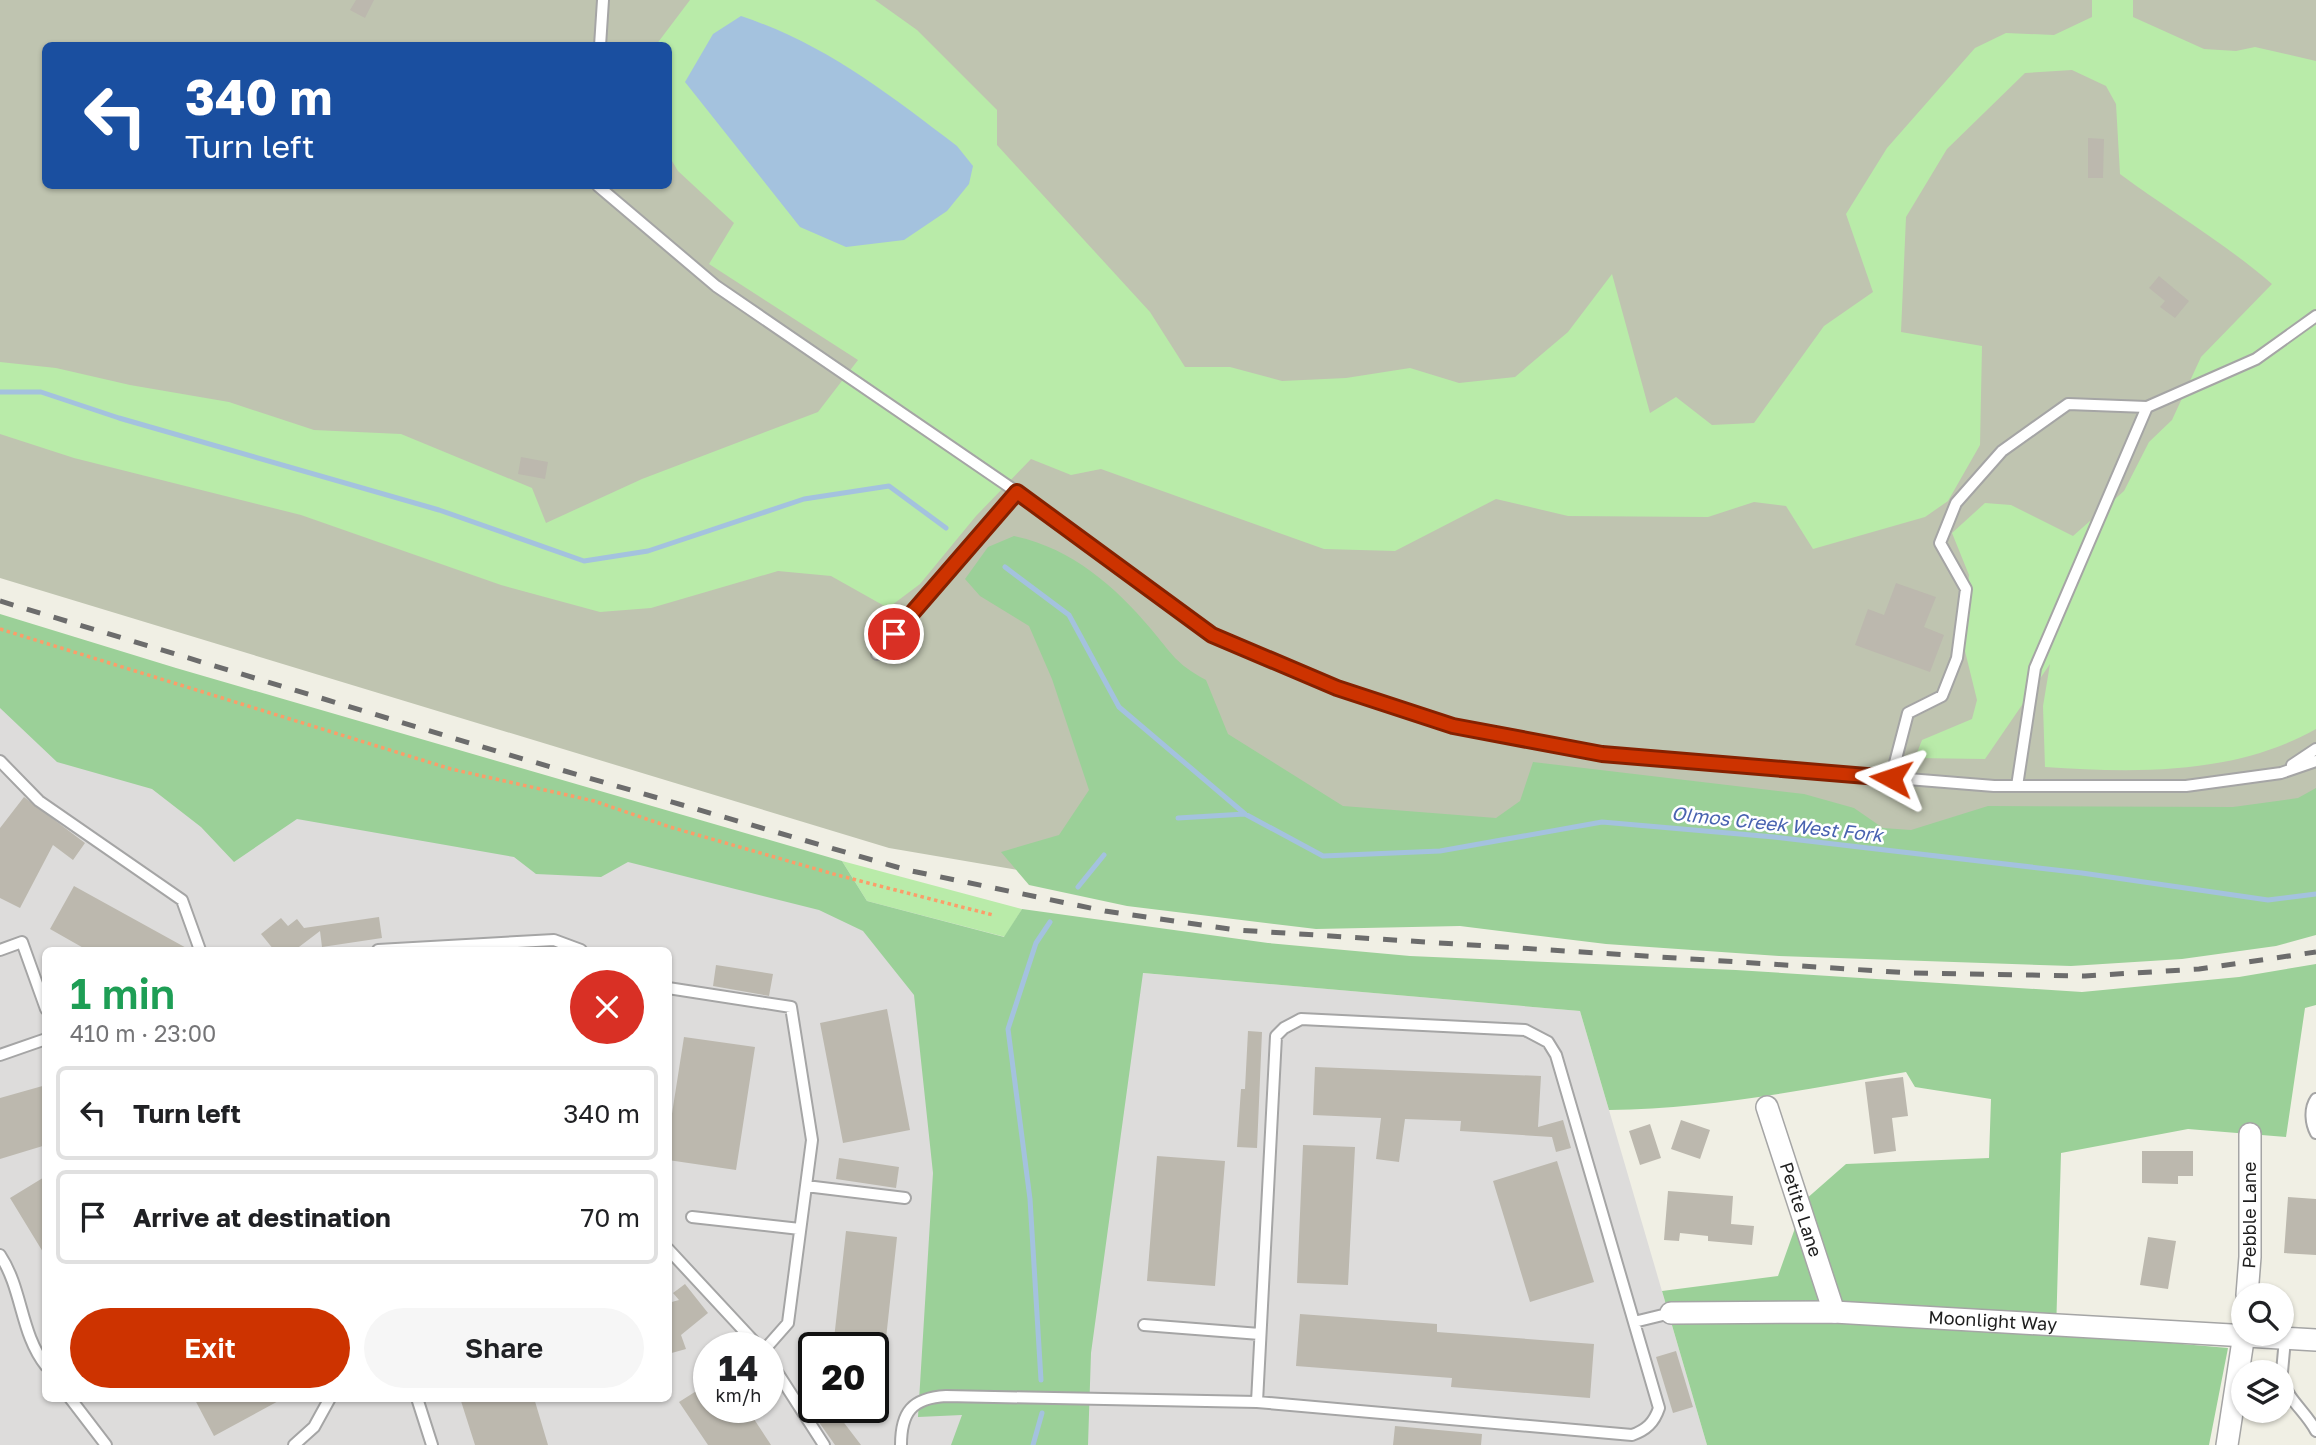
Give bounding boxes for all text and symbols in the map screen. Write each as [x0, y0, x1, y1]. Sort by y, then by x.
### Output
text: 340 m [185, 67, 333, 126]
icon: left [70, 70, 161, 161]
text: Turn left [185, 127, 314, 165]
pin [864, 604, 924, 664]
icon: arrive [875, 615, 913, 653]
position arrow [1854, 741, 1928, 815]
water label: Olmos Creek West Fork [1670, 801, 1886, 846]
text: 1 min [70, 968, 175, 1018]
button: close [570, 970, 644, 1044]
text: 410 m · 23:00 [70, 1019, 216, 1047]
icon: left [74, 1094, 112, 1132]
text: Turn left [133, 1098, 241, 1129]
text: 340 m [563, 1098, 640, 1129]
street label: Petite Lane [1776, 1159, 1827, 1260]
street label: Pebble Lane [2237, 1162, 2260, 1269]
icon: arrive [74, 1198, 112, 1236]
text: Arrive at destination [133, 1202, 391, 1233]
text: 70 m [581, 1202, 640, 1233]
map controls [2231, 1283, 2294, 1423]
button: search [2231, 1283, 2294, 1346]
street label: Moonlight Way [1928, 1306, 2058, 1335]
button: Exit [70, 1308, 350, 1388]
button: Share [364, 1308, 644, 1388]
speed limit sign: 20 [798, 1332, 889, 1423]
text: 14 [719, 1347, 758, 1389]
button: layers [2231, 1360, 2294, 1423]
text: km/h [716, 1384, 761, 1406]

